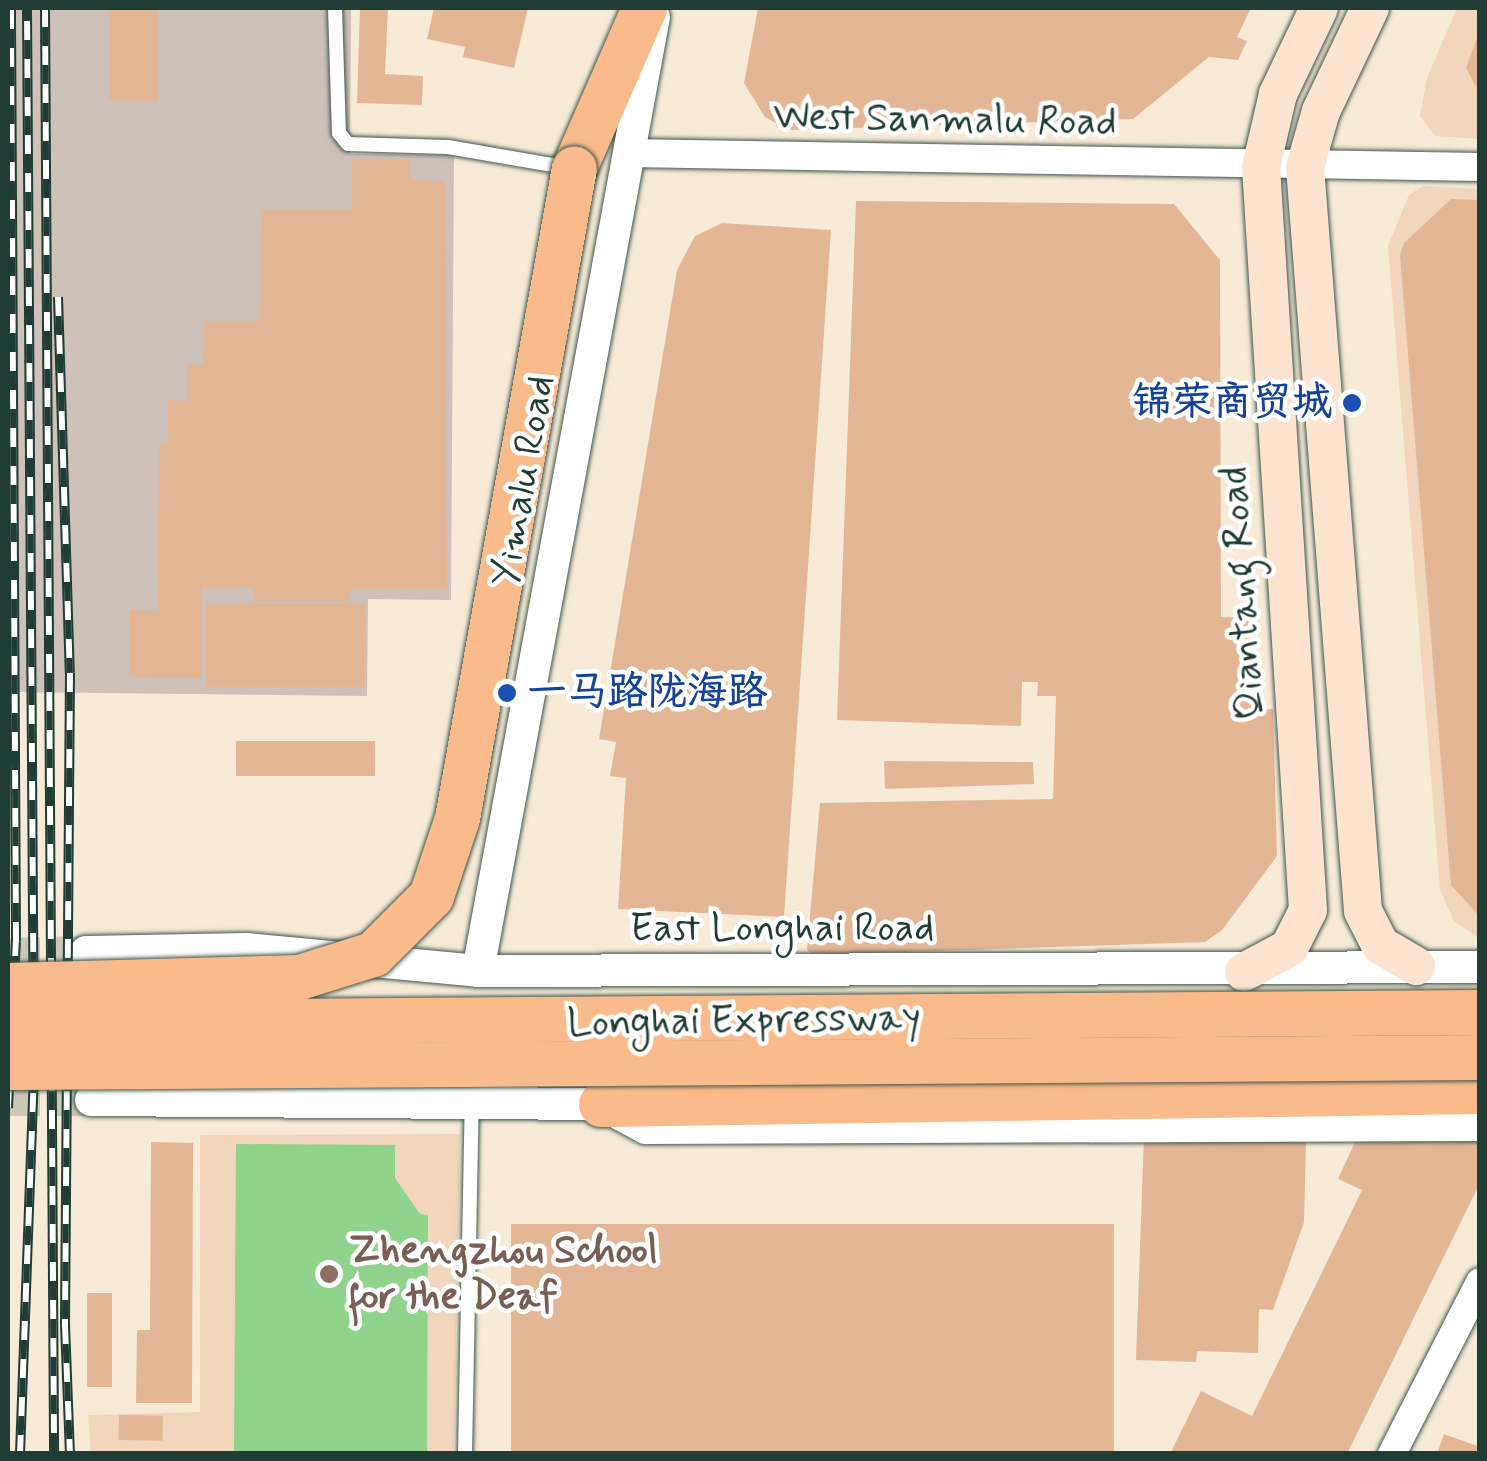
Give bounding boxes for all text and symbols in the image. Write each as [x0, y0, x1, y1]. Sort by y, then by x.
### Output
street label: West Sanmalu Road [773, 93, 1117, 147]
street label: Yimalu Road [482, 372, 566, 590]
place label: 锦荣商贸城 [1132, 379, 1332, 427]
marker: 锦荣商贸城 [1341, 392, 1363, 414]
street label: Qiantang Road [1210, 466, 1276, 720]
place label: 一马路陇海路 [527, 669, 767, 717]
marker: 一马路陇海路 [496, 682, 518, 704]
street label: East Longhai Road [630, 905, 934, 953]
street label: Longhai Expressway [567, 994, 921, 1048]
place label: Zhengzhou School for the Deaf [349, 1227, 658, 1321]
marker: Zhengzhou School for the Deaf [318, 1263, 340, 1285]

